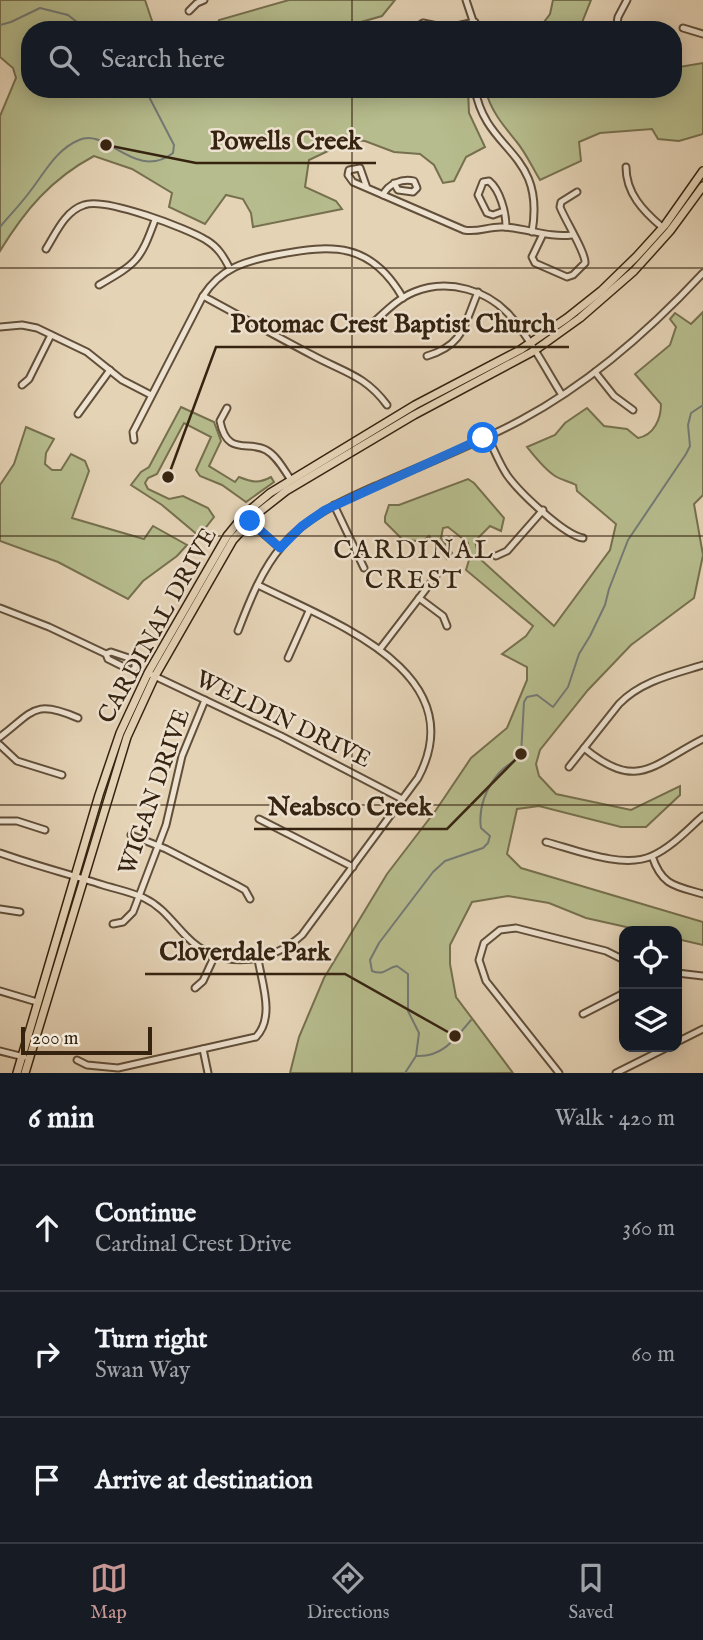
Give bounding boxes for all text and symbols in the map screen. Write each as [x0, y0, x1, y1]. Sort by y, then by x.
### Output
search box [21, 21, 682, 98]
icon: search [45, 41, 83, 79]
text: Search here [101, 43, 225, 76]
callout: Powells Creek [196, 116, 376, 163]
text: Powells Creek [210, 125, 363, 158]
callout: Potomac Crest Baptist Church [216, 300, 569, 347]
text: Potomac Crest Baptist Church [230, 308, 557, 341]
route start [467, 422, 498, 453]
route end [234, 505, 265, 536]
street label: CARDINAL DRIVE [91, 523, 225, 729]
district label: CARDINAL CREST [333, 534, 495, 597]
street label: WELDIN DRIVE [190, 664, 376, 776]
street label: WIGAN DRIVE [112, 705, 198, 879]
callout: Neabsco Creek [254, 782, 447, 829]
text: Neabsco Creek [267, 791, 433, 824]
map controls [619, 926, 682, 1052]
button: locate [619, 926, 682, 989]
callout: Cloverdale Park [145, 927, 345, 974]
text: Cloverdale Park [159, 936, 332, 969]
button: layers [619, 989, 682, 1052]
scale bar [21, 1024, 152, 1056]
text: 200 m [32, 1027, 78, 1051]
text: 6 min [28, 1100, 94, 1138]
text: Walk · 420 m [555, 1104, 675, 1133]
text: Continue [95, 1197, 196, 1230]
icon: ahead [28, 1209, 66, 1247]
text: 360 m [623, 1214, 675, 1243]
text: Cardinal Crest Drive [95, 1230, 292, 1259]
text: Turn right [95, 1323, 208, 1356]
icon: right [28, 1335, 66, 1373]
text: 60 m [631, 1340, 675, 1369]
text: Swan Way [95, 1356, 190, 1385]
icon: arrive [28, 1461, 66, 1499]
text: Arrive at destination [95, 1464, 313, 1497]
tab: Map [90, 1559, 128, 1625]
tab: Directions [307, 1559, 389, 1625]
tab: Saved [568, 1559, 613, 1625]

